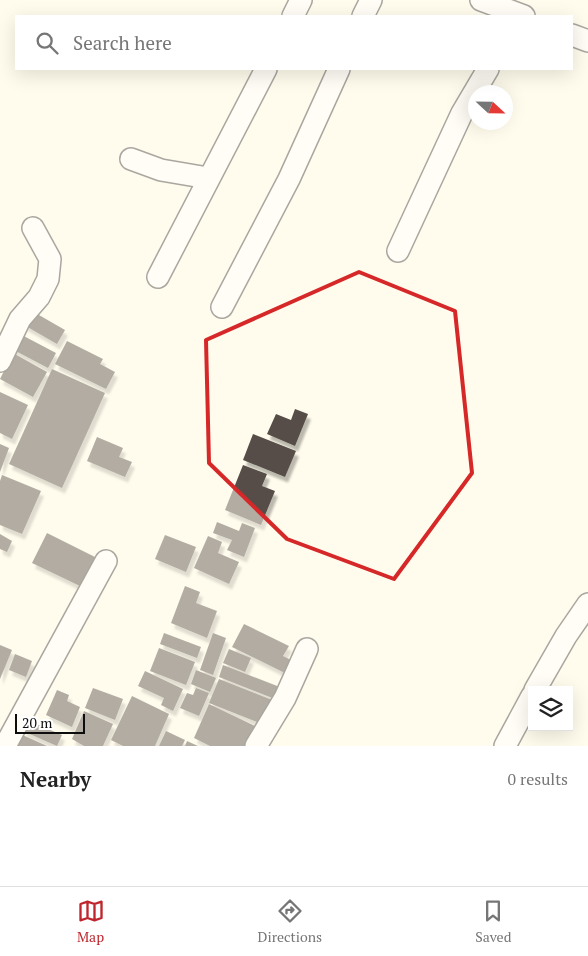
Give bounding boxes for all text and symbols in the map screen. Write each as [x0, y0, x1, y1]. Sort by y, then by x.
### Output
search box [15, 15, 573, 70]
icon: search [33, 29, 61, 57]
text: Search here [73, 30, 172, 55]
north arrow [468, 85, 513, 130]
map controls [528, 686, 573, 731]
button: layers [528, 686, 573, 731]
scale bar [15, 711, 85, 734]
text: 20 m [22, 713, 52, 732]
text: Nearby [20, 765, 91, 793]
text: 0 results [508, 768, 568, 790]
tab: Map [77, 897, 105, 946]
tab: Directions [258, 897, 322, 946]
tab: Saved [475, 897, 511, 946]

